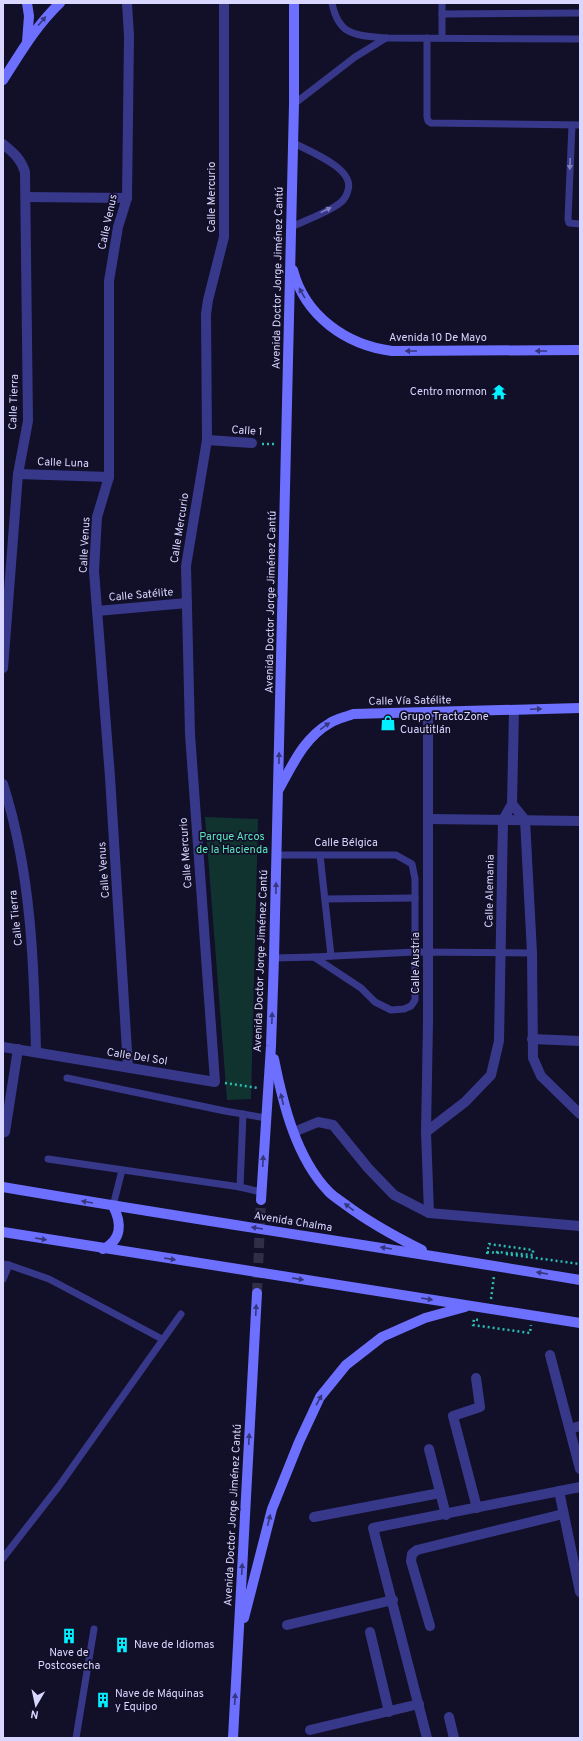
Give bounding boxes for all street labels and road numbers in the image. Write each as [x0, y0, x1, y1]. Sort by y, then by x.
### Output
street label: Calle Mercurio [205, 162, 219, 232]
street label: Avenida Doctor Jorge Jiménez Cantú [269, 187, 287, 369]
street label: Calle Venus [95, 193, 121, 251]
street label: Avenida 10 De Mayo [389, 331, 487, 345]
street label: Calle Tierra [6, 374, 22, 430]
street label: Calle 1 [231, 423, 263, 439]
street label: Calle Luna [37, 455, 89, 471]
street label: Calle Mercurio [168, 492, 192, 564]
street label: Avenida Doctor Jorge Jiménez Cantú [262, 511, 280, 693]
street label: Calle Venus [77, 516, 93, 574]
street label: Calle Satélite [108, 585, 174, 605]
street label: Calle Vía Satélite [368, 693, 452, 709]
street label: Calle Mercurio [177, 817, 195, 889]
street label: Calle Bélgica [314, 836, 378, 850]
street label: Calle Venus [95, 841, 113, 899]
street label: Calle Alemania [482, 854, 498, 928]
street label: Avenida Doctor Jorge Jiménez Cantú [251, 870, 271, 1052]
street label: Calle Tierra [6, 889, 26, 947]
street label: Calle Austria [409, 932, 423, 994]
street label: Calle Del Sol [106, 1045, 168, 1069]
street label: Avenida Chalma [253, 1209, 333, 1235]
street label: Avenida Doctor Jorge Jiménez Cantú [221, 1423, 245, 1607]

